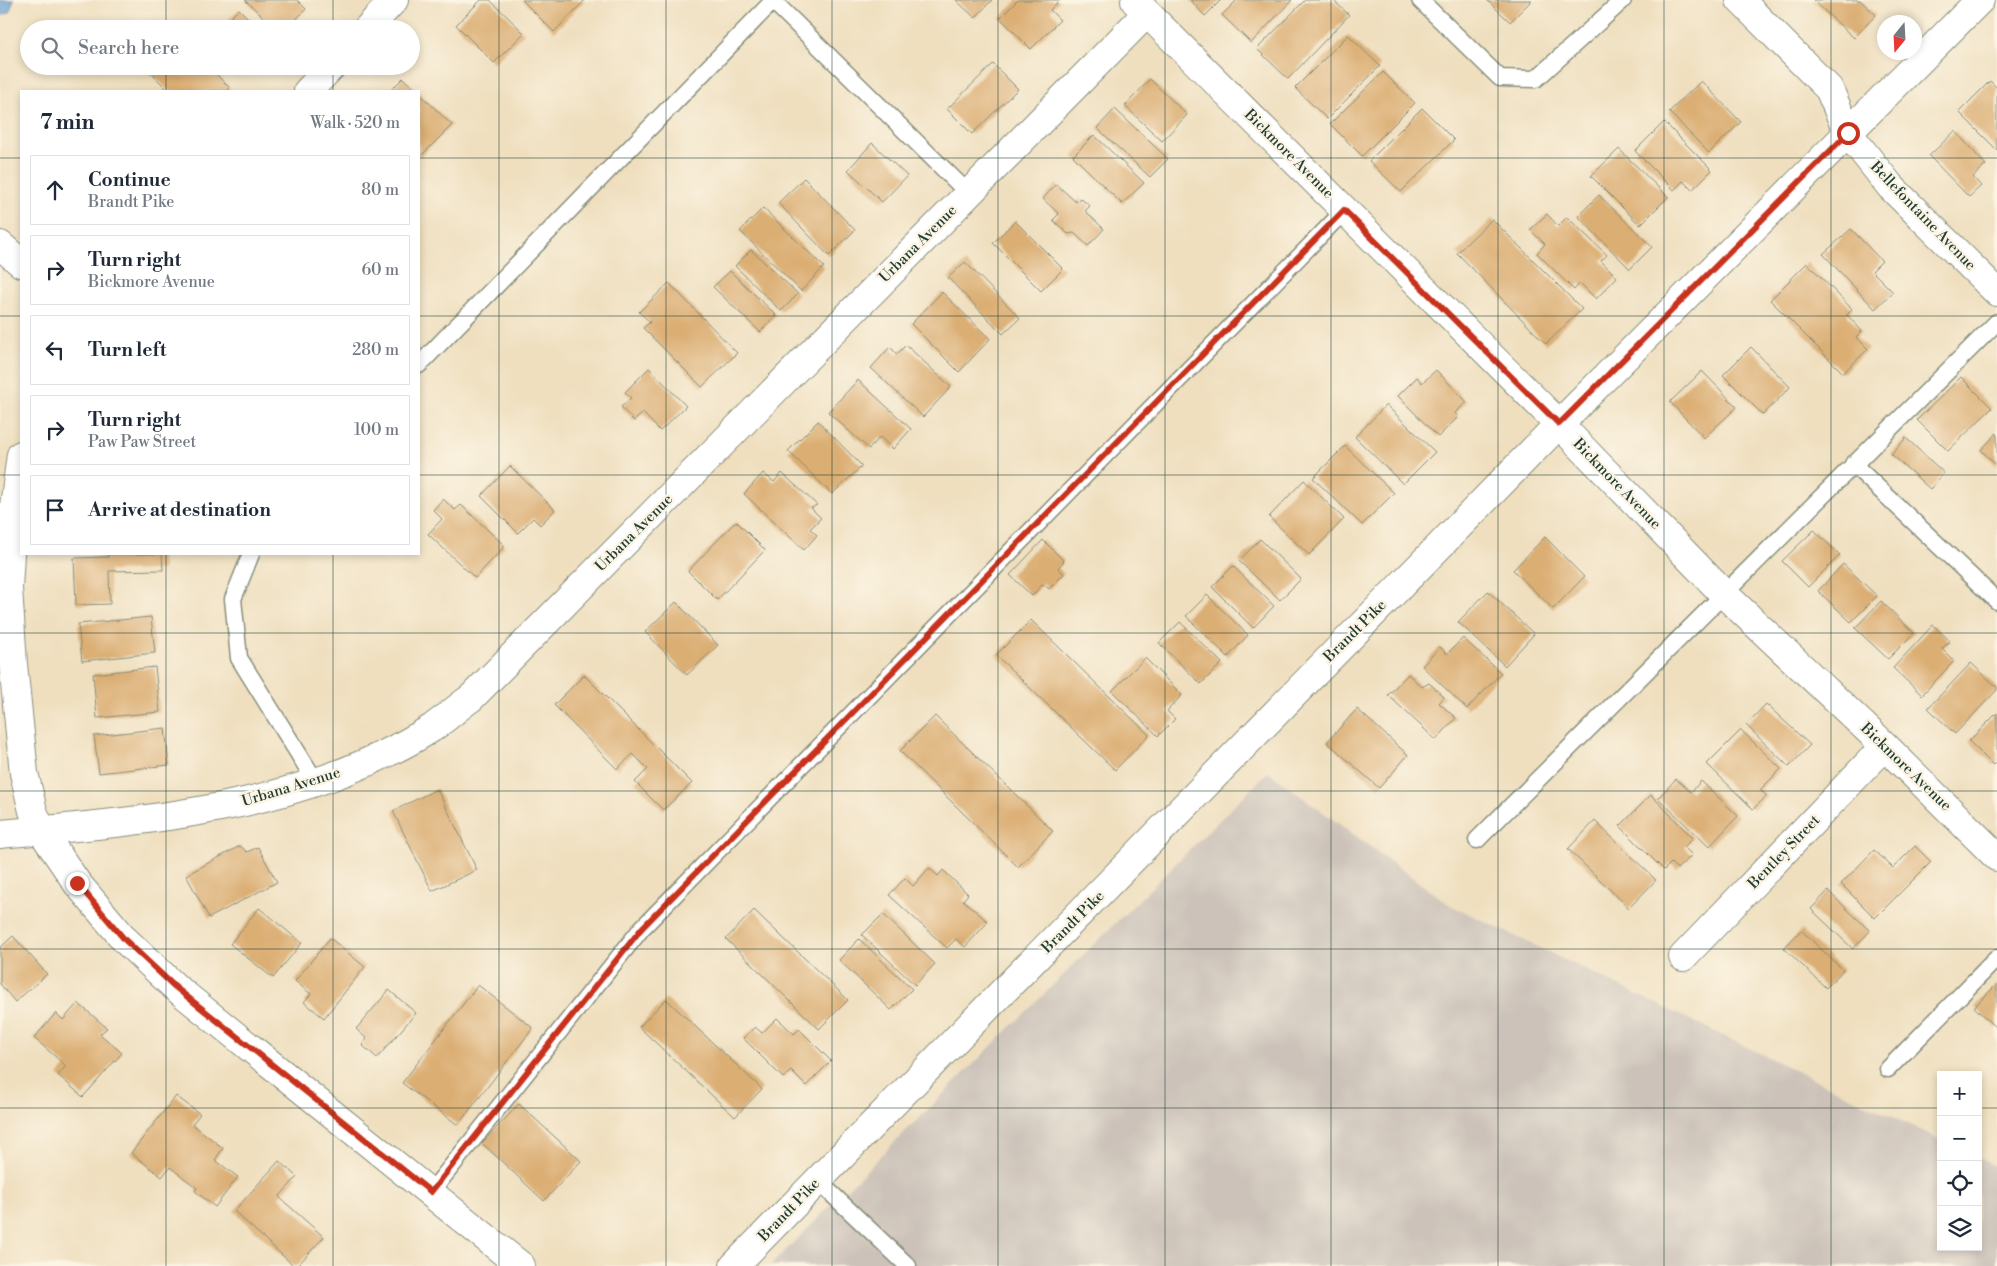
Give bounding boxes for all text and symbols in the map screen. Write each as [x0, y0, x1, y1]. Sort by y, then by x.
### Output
north arrow [1877, 15, 1922, 60]
search box [20, 20, 420, 75]
icon: search [38, 34, 66, 62]
text: Search here [78, 36, 179, 60]
street label: Bickmore Avenue [1240, 105, 1338, 203]
text: 7 min [40, 110, 94, 136]
text: Walk · 520 m [310, 113, 400, 133]
route start [1837, 122, 1860, 145]
street label: Bellefontaine Avenue [1865, 157, 1980, 274]
text: Continue [88, 168, 171, 192]
icon: ahead [41, 176, 69, 204]
text: 80 m [361, 180, 399, 200]
text: Brandt Pike [88, 192, 174, 212]
street label: Urbana Avenue [875, 201, 961, 287]
text: Turn right [88, 248, 181, 272]
icon: right [41, 256, 69, 284]
text: 60 m [361, 260, 399, 280]
text: Bickmore Avenue [88, 272, 215, 292]
icon: left [41, 336, 69, 364]
text: Turn left [88, 338, 167, 362]
text: 280 m [352, 340, 399, 360]
text: Turn right [88, 408, 181, 432]
icon: right [41, 416, 69, 444]
text: 100 m [354, 420, 399, 440]
text: Paw Paw Street [88, 432, 196, 452]
street label: Bickmore Avenue [1568, 434, 1665, 533]
street label: Urbana Avenue [591, 490, 677, 576]
icon: arrive [41, 496, 69, 524]
text: Arrive at destination [88, 498, 271, 522]
street label: Brandt Pike [1319, 596, 1390, 667]
street label: Bickmore Avenue [1856, 718, 1955, 815]
street label: Urbana Avenue [239, 763, 343, 811]
street label: Bentley Street [1743, 811, 1825, 894]
route end [66, 872, 89, 895]
street label: Brandt Pike [1037, 887, 1108, 958]
map controls [1937, 1071, 1982, 1251]
button: + [1937, 1071, 1982, 1116]
button: − [1937, 1116, 1982, 1161]
button: locate [1937, 1161, 1982, 1206]
street label: Brandt Pike [753, 1174, 824, 1246]
button: layers [1937, 1206, 1982, 1251]

